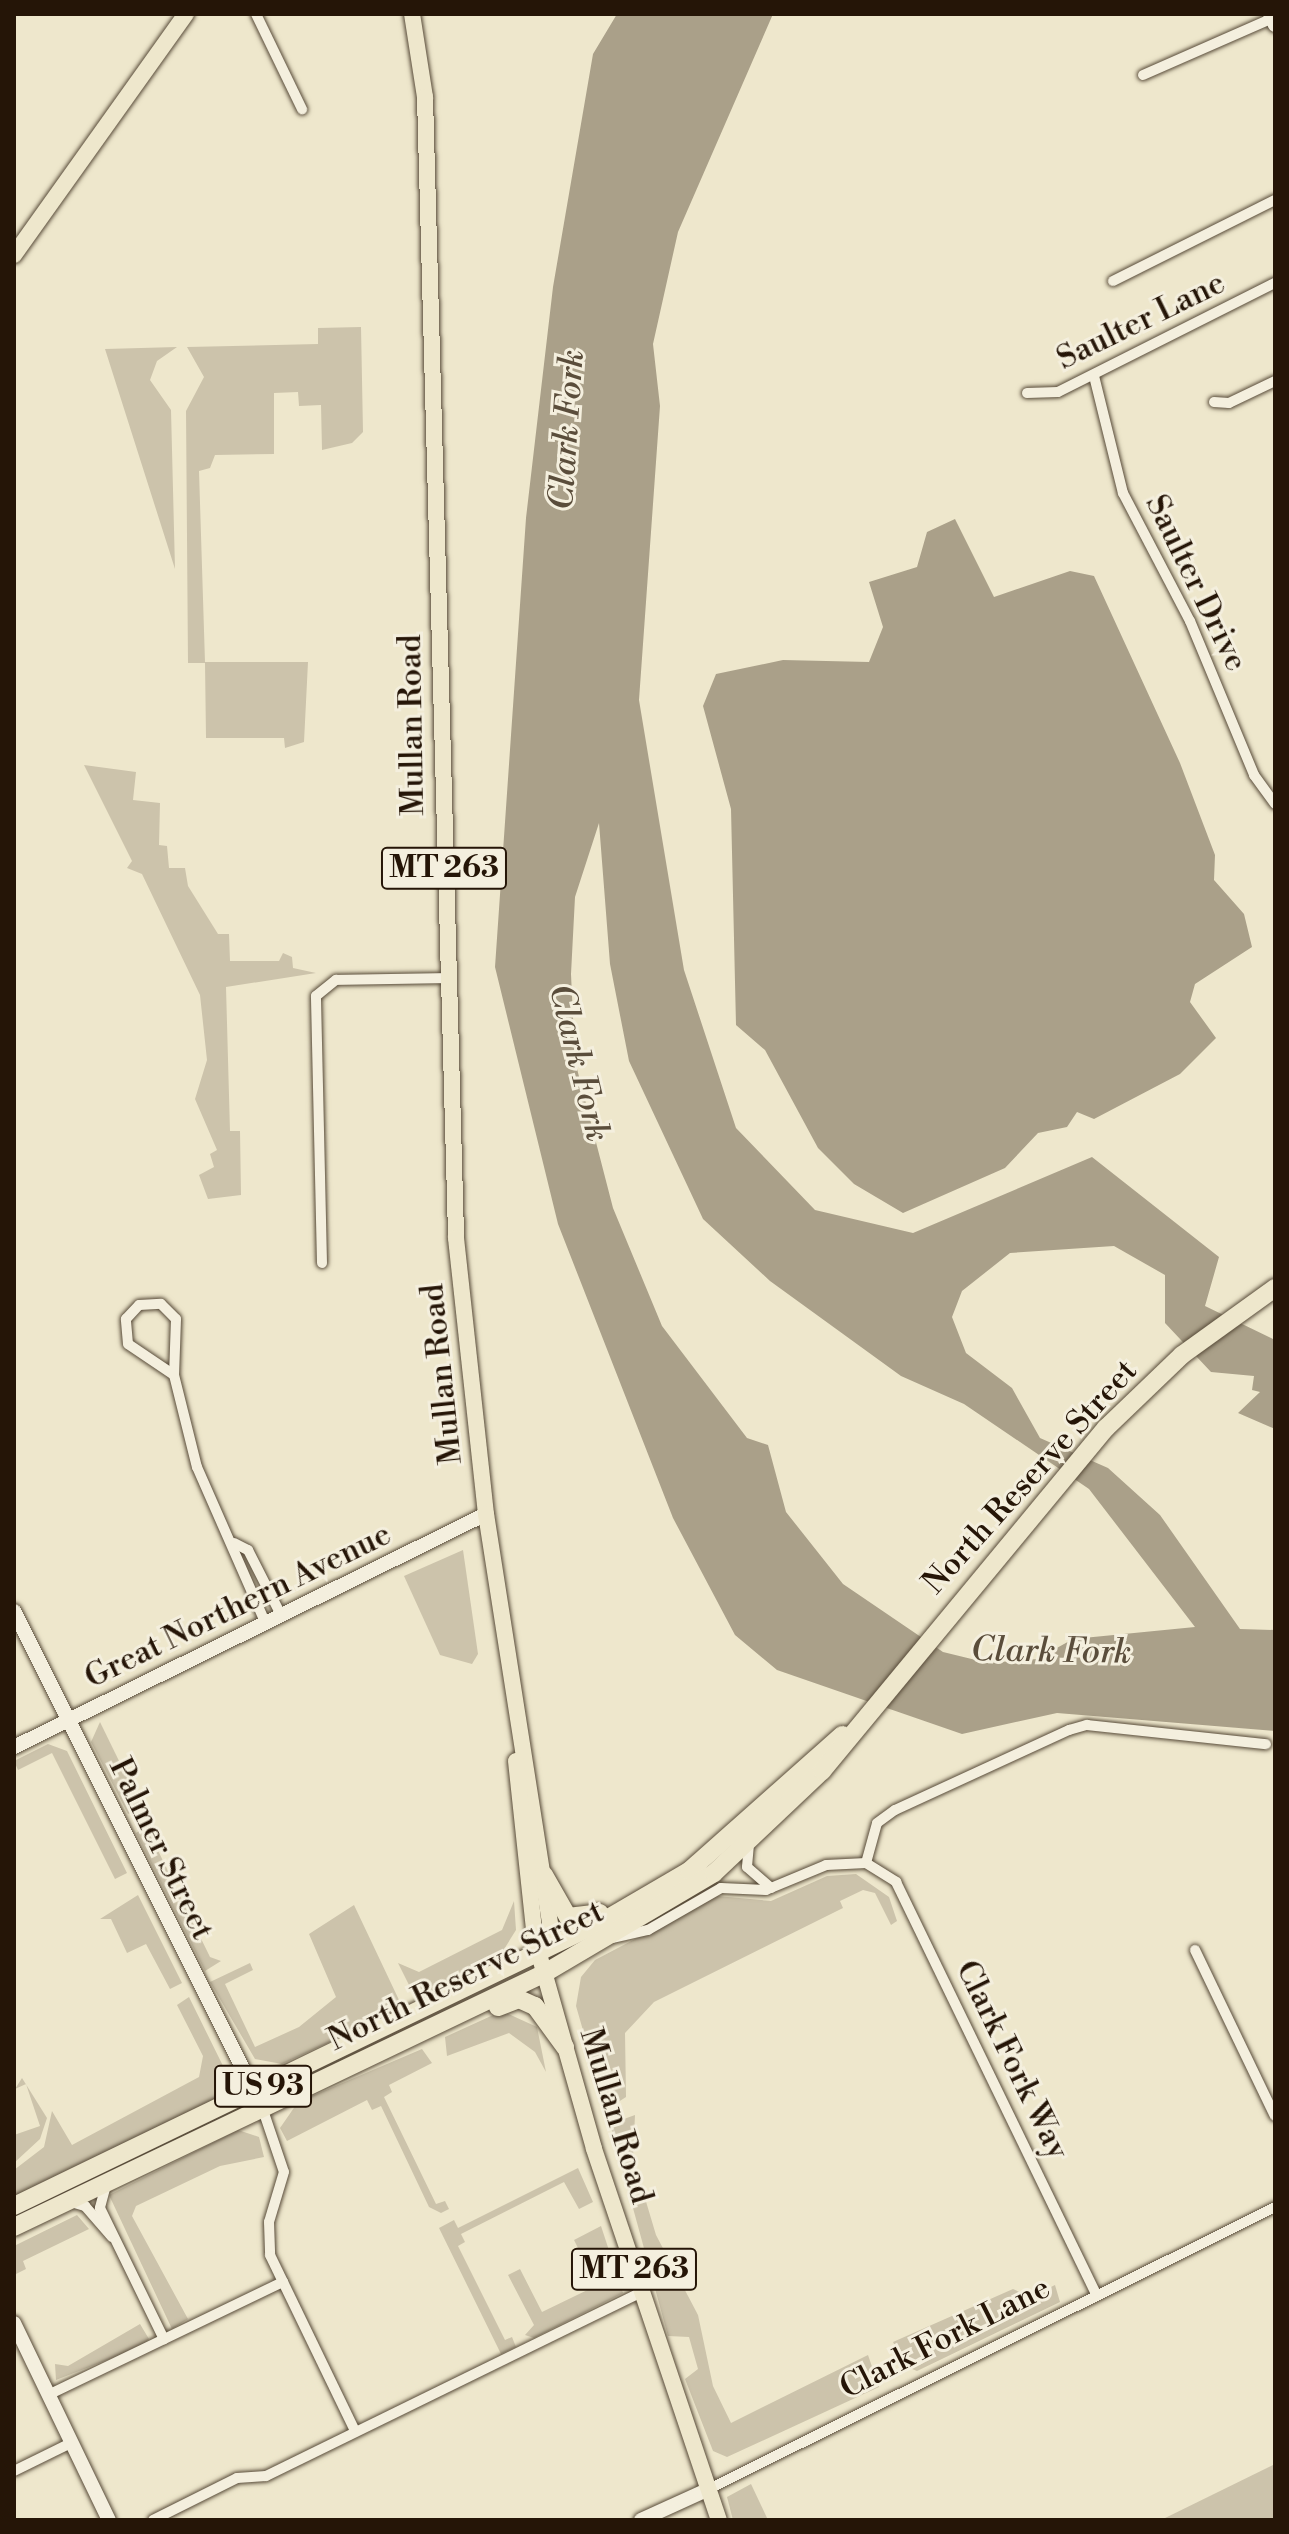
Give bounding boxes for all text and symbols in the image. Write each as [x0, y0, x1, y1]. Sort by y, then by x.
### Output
street label: Saulter Lane [1051, 264, 1231, 378]
water label: Clark Fork [542, 348, 594, 512]
street label: Saulter Drive [1137, 489, 1255, 677]
street label: Mullan Road [391, 634, 433, 816]
road number: MT 263 [380, 842, 508, 894]
water label: Clark Fork [539, 980, 617, 1146]
street label: Mullan Road [413, 1282, 471, 1466]
street label: North Reserve Street [915, 1352, 1145, 1602]
street label: Great Northern Avenue [79, 1515, 397, 1697]
water label: Clark Fork [970, 1630, 1132, 1674]
street label: Palmer Street [100, 1752, 222, 1946]
street label: North Reserve Street [322, 1893, 610, 2059]
street label: Clark Fork Way [947, 1954, 1077, 2166]
street label: Mullan Road [571, 2024, 661, 2208]
road number: US 93 [213, 2060, 313, 2112]
road number: MT 263 [570, 2243, 698, 2295]
street label: Clark Fork Lane [834, 2269, 1056, 2407]

